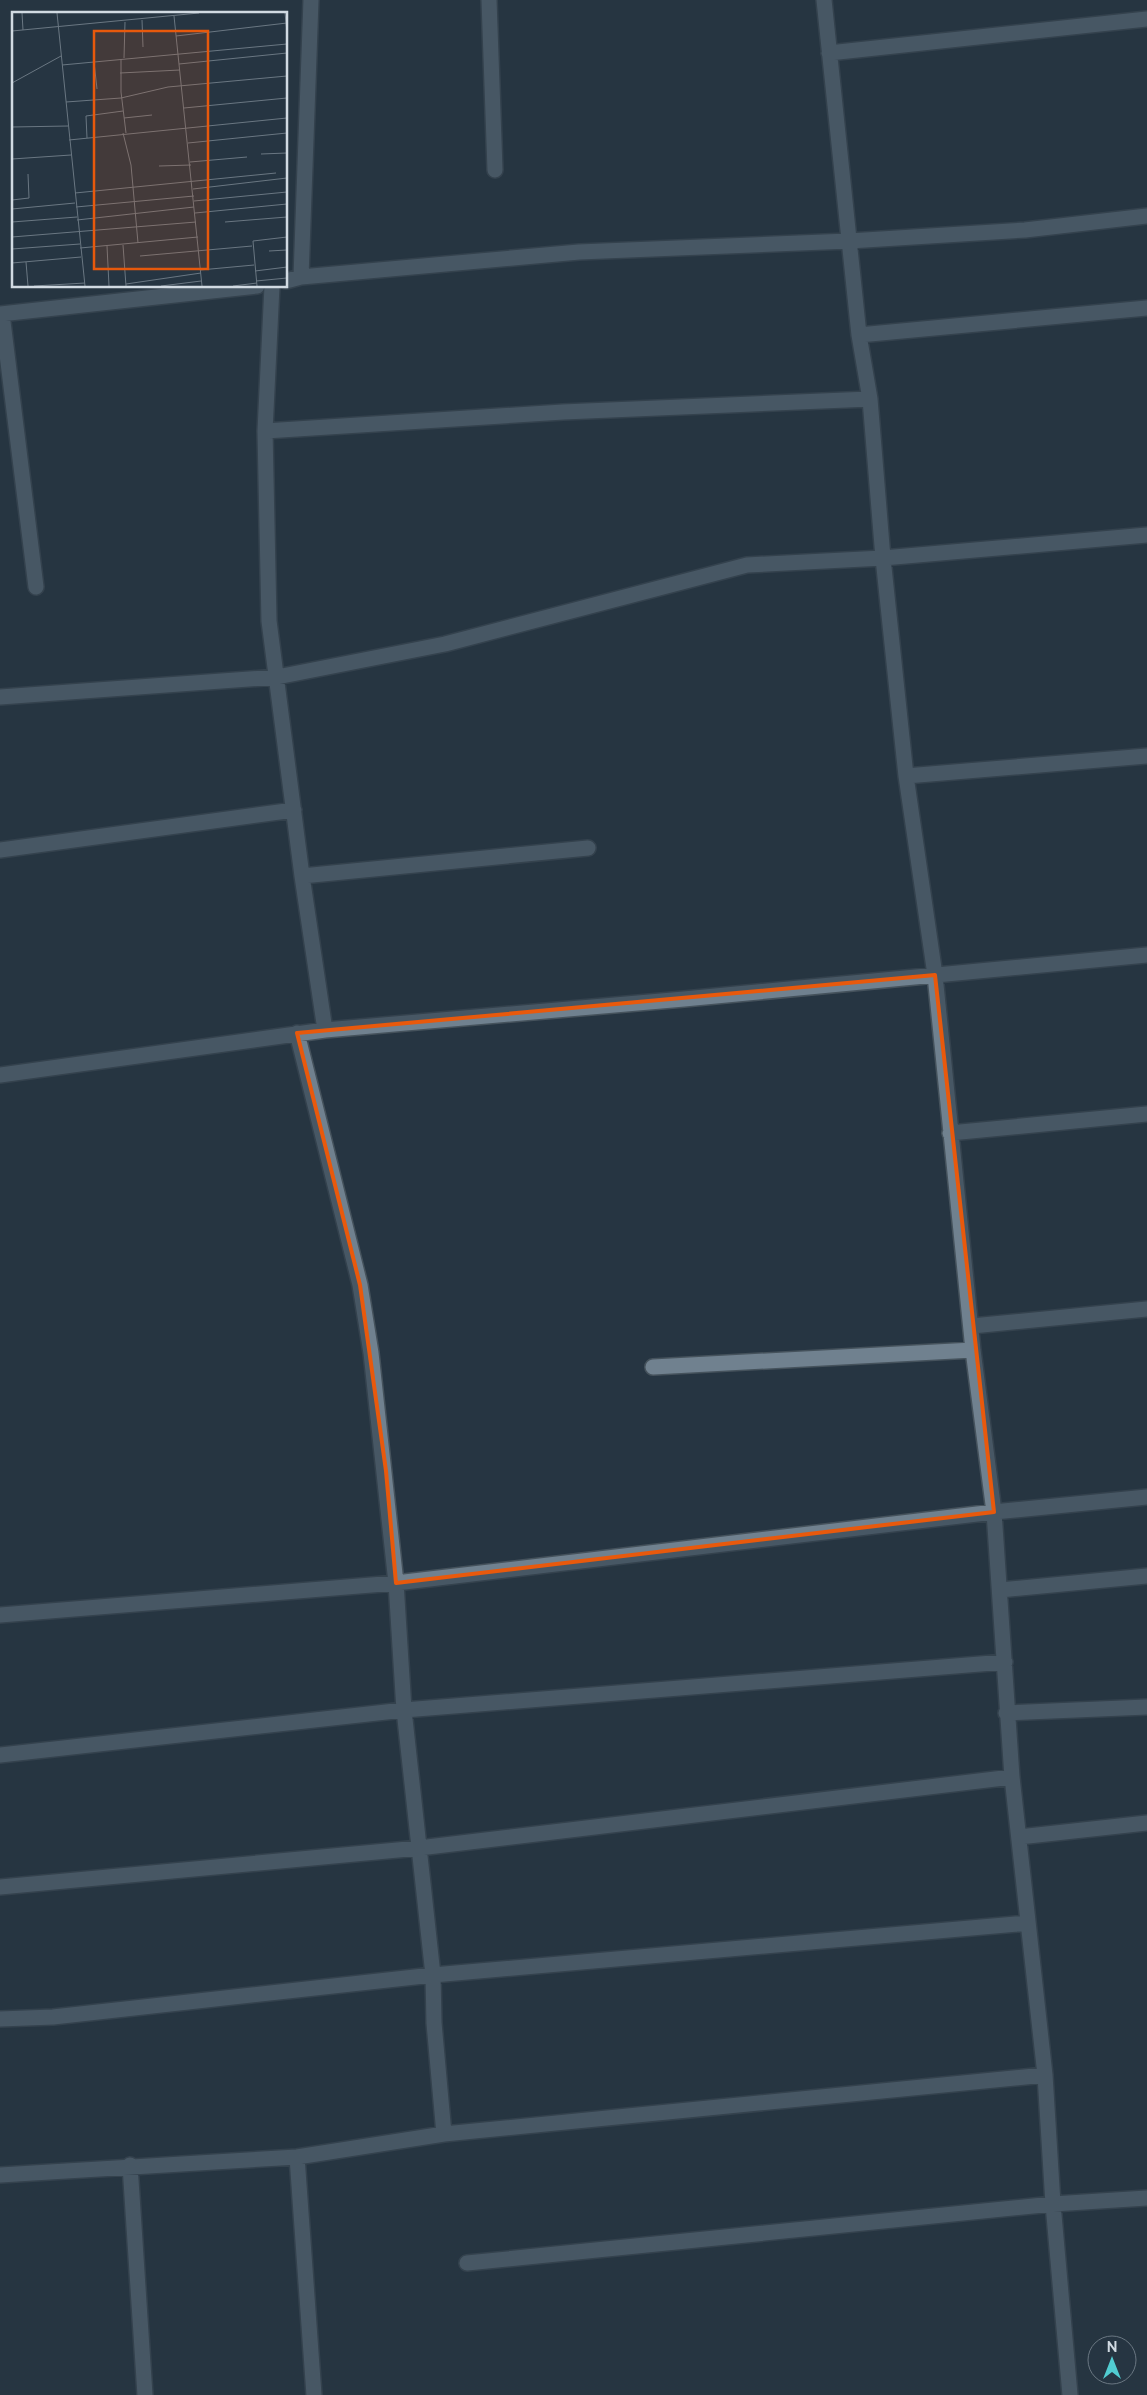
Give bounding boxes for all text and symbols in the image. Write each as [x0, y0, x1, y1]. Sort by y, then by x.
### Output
inset map [12, 12, 288, 288]
north arrow [1087, 2335, 1137, 2385]
text: N [1107, 2339, 1117, 2355]

